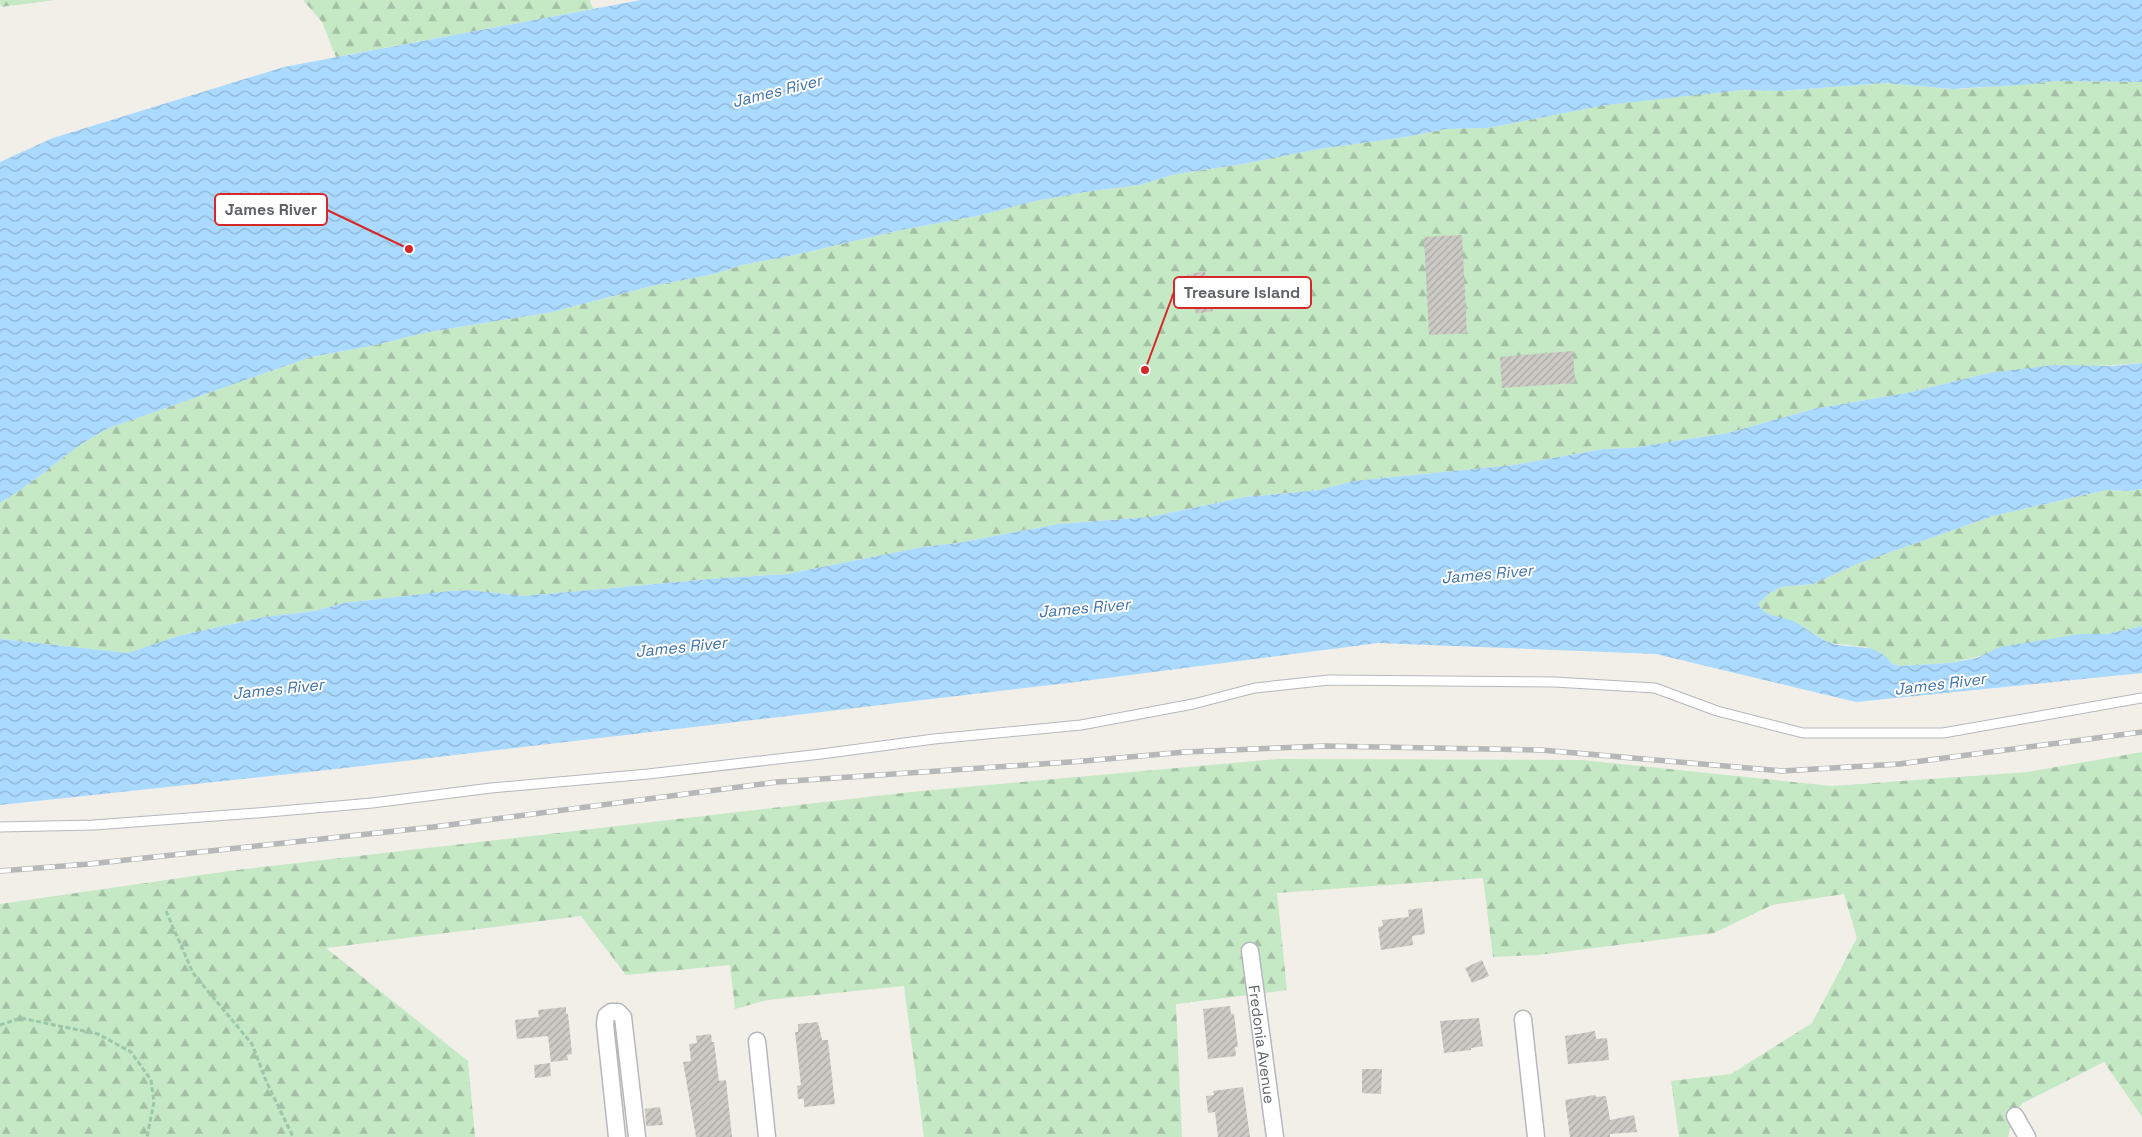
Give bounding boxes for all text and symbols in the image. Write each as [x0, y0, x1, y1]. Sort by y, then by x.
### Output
water label: James River [730, 69, 826, 112]
callout: James River [215, 194, 327, 225]
text: James River [225, 199, 317, 220]
callout: Treasure Island [1174, 277, 1311, 308]
text: Treasure Island [1184, 282, 1300, 303]
water label: James River [1440, 559, 1536, 588]
water label: James River [1037, 593, 1133, 622]
water label: James River [634, 632, 730, 662]
water label: James River [1893, 668, 1989, 700]
water label: James River [231, 674, 327, 704]
street label: Fredonia Avenue [1245, 984, 1280, 1105]

